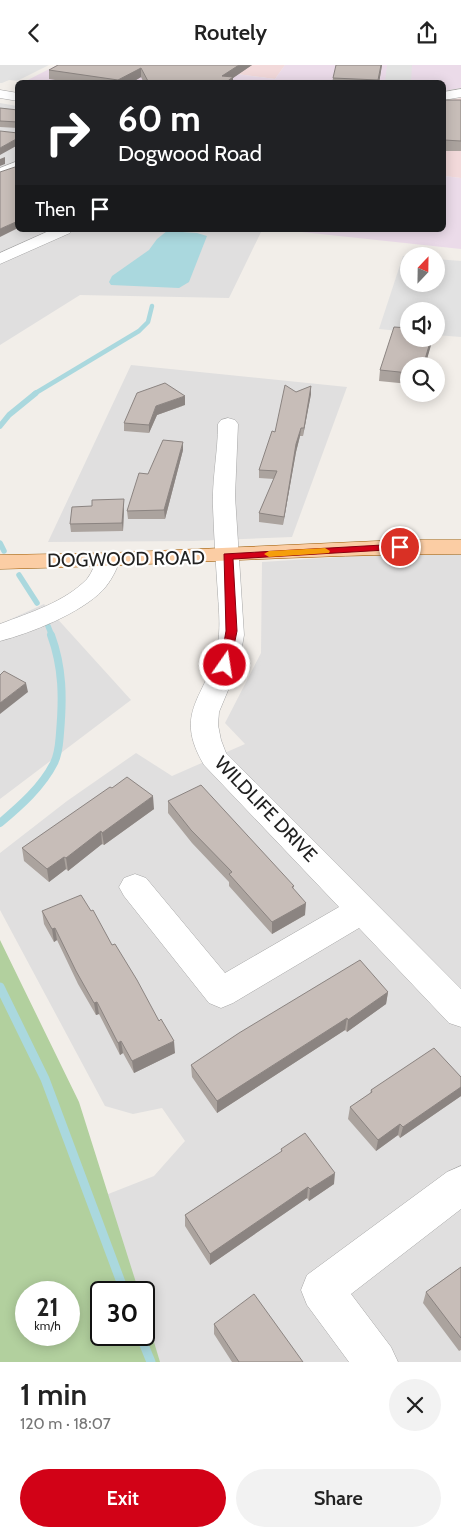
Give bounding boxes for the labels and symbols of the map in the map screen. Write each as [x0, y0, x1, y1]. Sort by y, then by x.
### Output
north arrow [400, 247, 445, 293]
pin [379, 526, 421, 568]
street label: DOGWOOD ROAD [47, 546, 205, 572]
position arrow [198, 638, 250, 690]
street label: WILDLIFE DRIVE [210, 752, 322, 866]
speed limit sign: 30 [90, 1281, 155, 1346]

